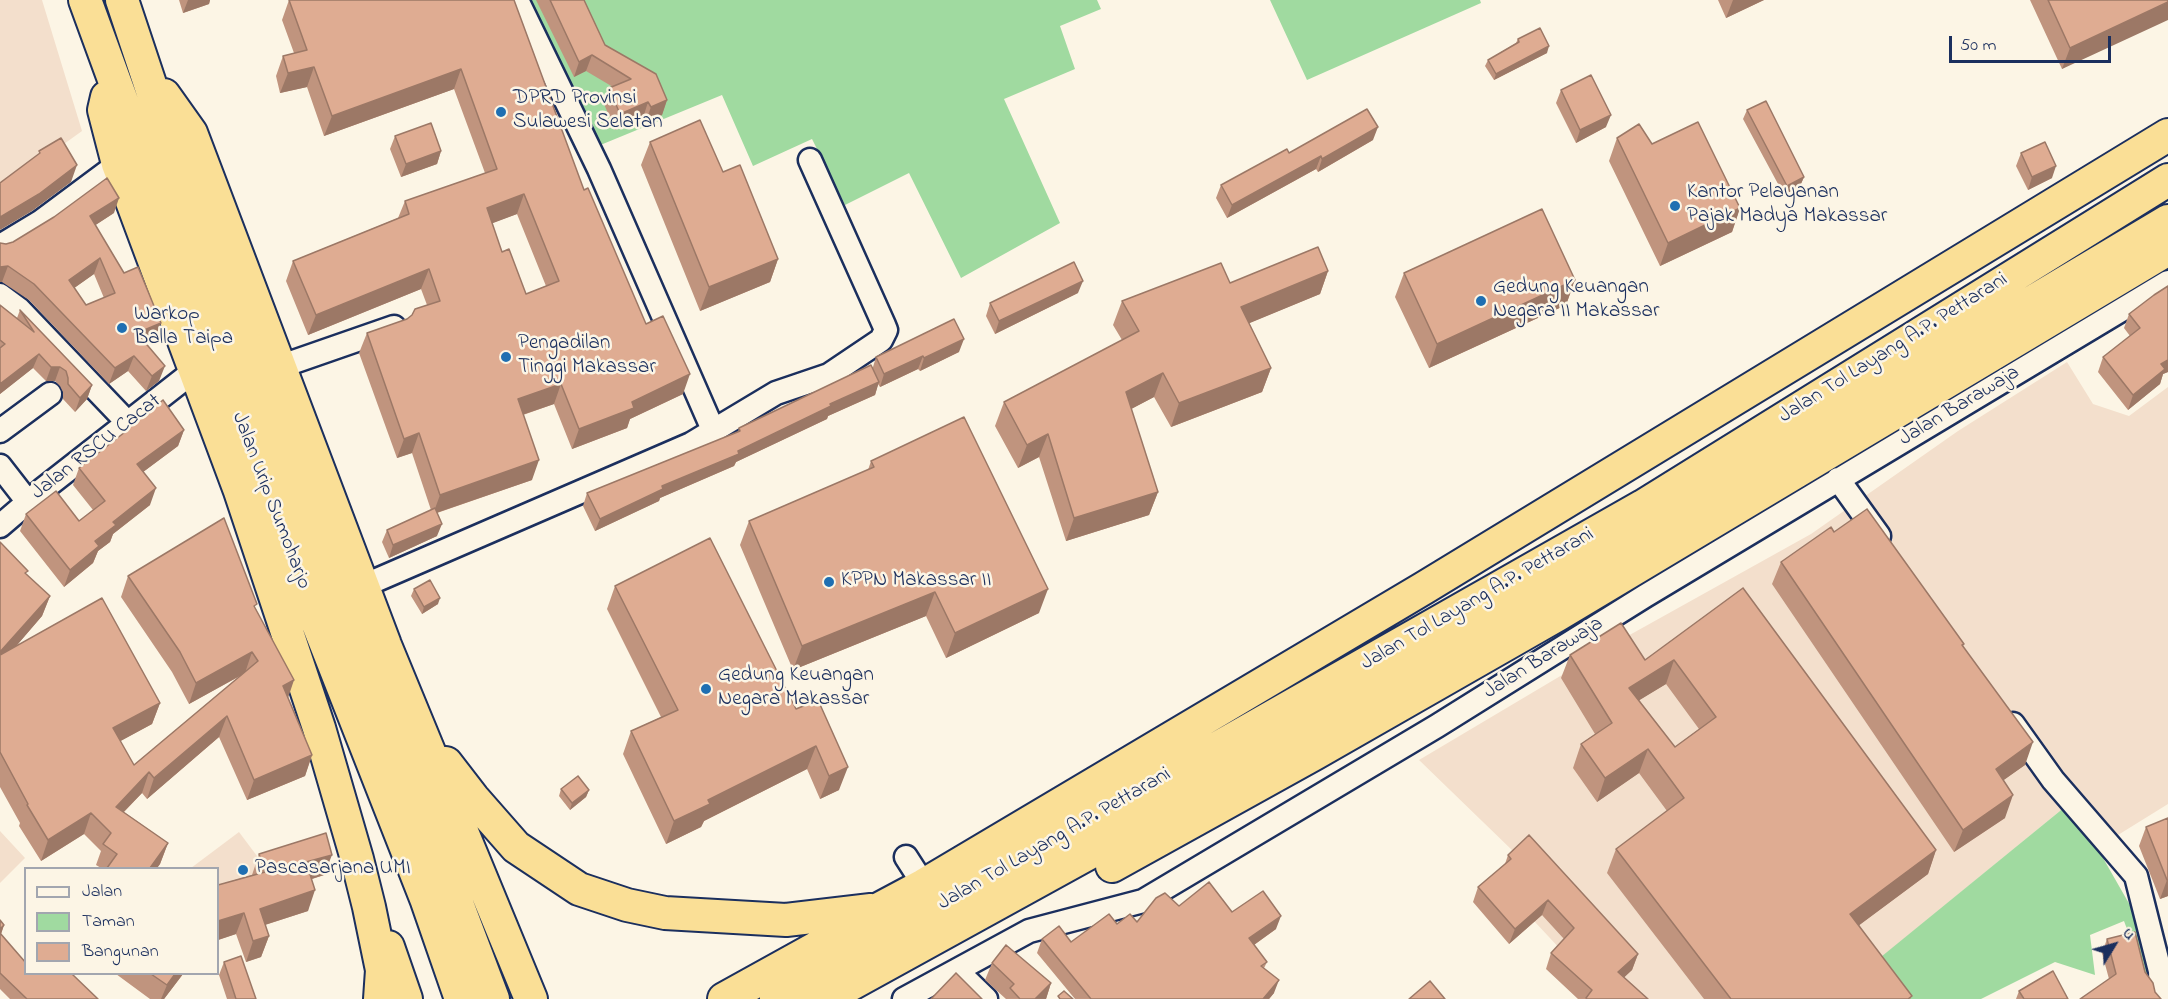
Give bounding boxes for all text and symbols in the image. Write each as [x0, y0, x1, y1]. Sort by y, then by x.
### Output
scale bar [1952, 24, 2114, 62]
text: 50 m [1960, 33, 1997, 59]
place label: DPRD Provinsi Sulawesi Selatan [513, 87, 663, 137]
marker: DPRD Provinsi Sulawesi Selatan [494, 105, 508, 119]
place label: Kantor Pelayanan Pajak Madya Makassar [1687, 181, 1887, 231]
marker: Kantor Pelayanan Pajak Madya Makassar [1668, 199, 1682, 213]
street label: Jalan Tol Layang A.P. Pettarani [1775, 268, 2013, 430]
place label: Gedung Keuangan Negara II Makassar [1493, 276, 1659, 326]
marker: Gedung Keuangan Negara II Makassar [1474, 294, 1488, 308]
place label: Warkop Balla Taipa [134, 303, 233, 353]
marker: Warkop Balla Taipa [115, 321, 129, 335]
place label: Pengadilan Tinggi Makassar [518, 332, 656, 382]
marker: Pengadilan Tinggi Makassar [499, 350, 513, 364]
street label: Jalan Barawaja [1895, 361, 2025, 453]
street label: Jalan RSCU Cacat [27, 389, 167, 507]
street label: Jalan Urip Sumoharjo [225, 409, 315, 593]
street label: Jalan Tol Layang A.P. Pettarani [1357, 523, 1599, 677]
place label: KPPN Makassar II [841, 569, 991, 595]
marker: KPPN Makassar II [822, 575, 836, 589]
street label: Jalan Barawaja [1480, 612, 1608, 706]
place label: Gedung Keuangan Negara Makassar [718, 664, 874, 714]
marker: Gedung Keuangan Negara Makassar [699, 682, 713, 696]
street label: Jalan Tol Layang A.P. Pettarani [934, 763, 1176, 917]
place label: Pascasarjana UMI [255, 857, 411, 883]
marker: Pascasarjana UMI [236, 863, 250, 877]
legend [24, 867, 219, 975]
text: Jalan [82, 879, 122, 905]
text: Taman [82, 909, 135, 935]
north arrow [2084, 915, 2144, 975]
text: U [2116, 923, 2141, 945]
text: Bangunan [82, 939, 159, 965]

